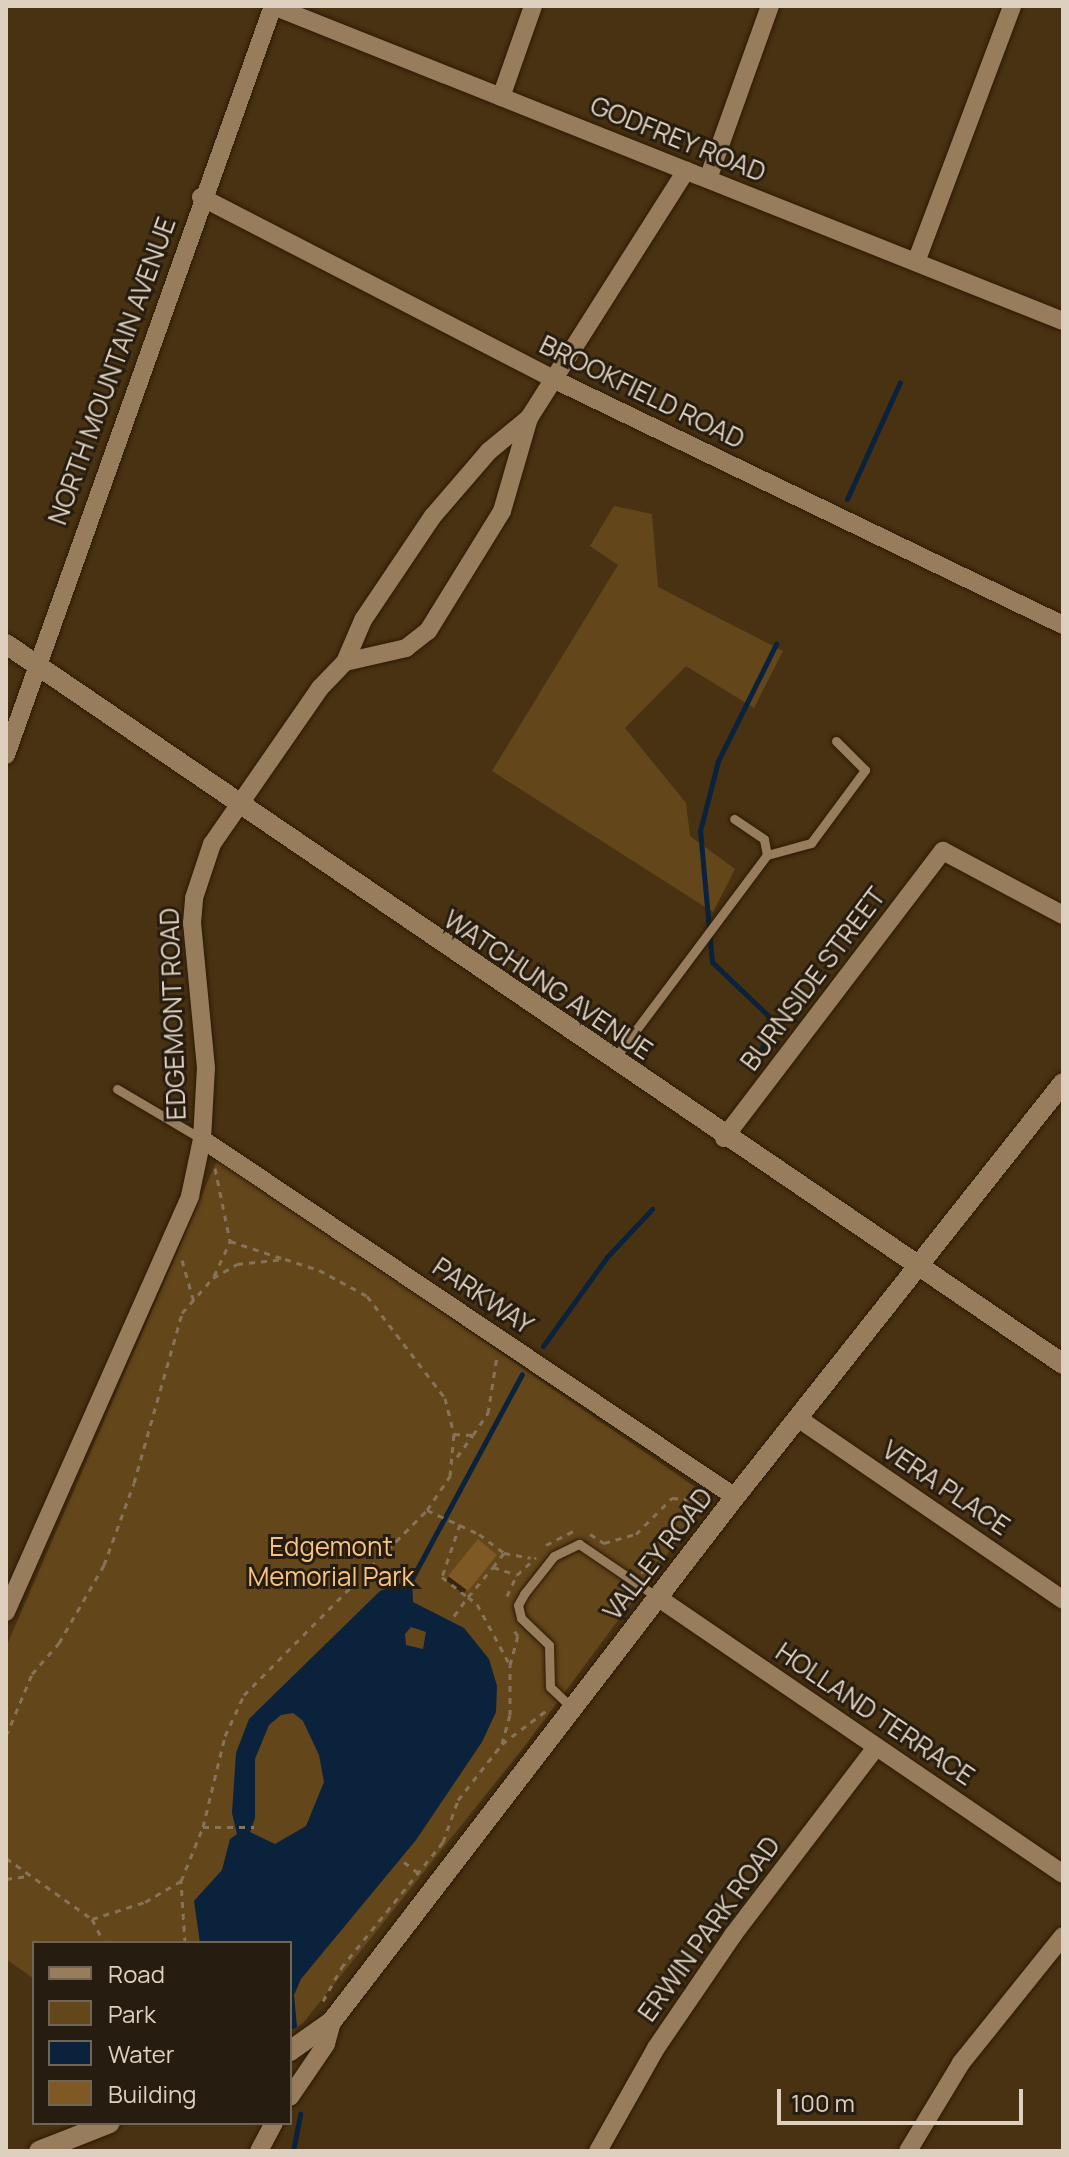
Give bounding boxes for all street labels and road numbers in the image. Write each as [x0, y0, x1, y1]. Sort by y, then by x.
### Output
street label: GODFREY ROAD [585, 89, 771, 189]
street label: NORTH MOUNTAIN AVENUE [42, 213, 182, 529]
street label: BROOKFIELD ROAD [535, 329, 749, 455]
street label: BURNSIDE STREET [734, 881, 892, 1077]
street label: WATCHUNG AVENUE [438, 904, 658, 1066]
street label: EDGEMONT ROAD [154, 907, 192, 1121]
street label: PARKWAY [427, 1251, 539, 1341]
street label: VERA PLACE [876, 1434, 1016, 1542]
street label: VALLEY ROAD [596, 1481, 720, 1627]
street label: HOLLAND TERRACE [770, 1636, 980, 1792]
street label: ERWIN PARK ROAD [631, 1830, 787, 2028]

